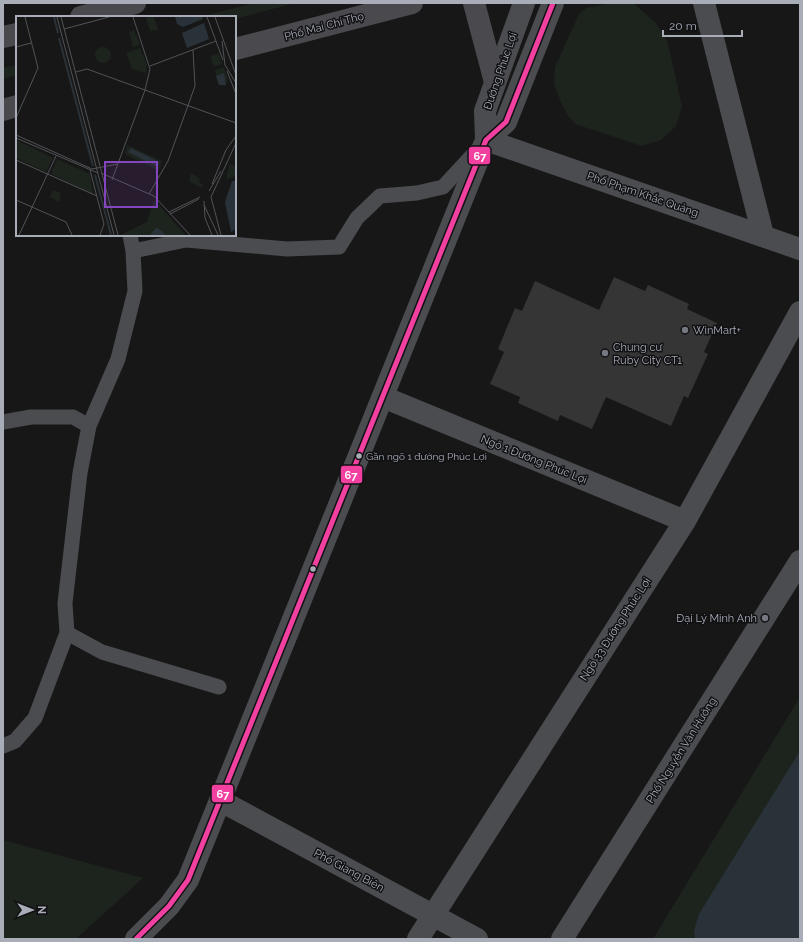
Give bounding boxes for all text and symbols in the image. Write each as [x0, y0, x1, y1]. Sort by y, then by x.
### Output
street label: Phố Mai Chí Thọ [283, 9, 366, 43]
scale bar [663, 12, 742, 38]
inset map [16, 16, 236, 236]
text: 20 m [669, 19, 697, 33]
street label: Đường Phúc Lợi [481, 31, 520, 112]
line badge: 67 [468, 146, 491, 165]
text: 67 [474, 150, 487, 163]
street label: Phố Phạm Khắc Quảng [585, 169, 700, 220]
place label: WinMart+ [693, 324, 741, 337]
marker: WinMart+ [680, 325, 690, 335]
place label: Chung cư Ruby City CT1 [613, 341, 682, 367]
marker: Chung cư Ruby City CT1 [600, 348, 610, 358]
street label: Ngõ 1 Đường Phúc Lợi [479, 432, 589, 487]
marker: Gần ngõ 1 đường Phúc Lợi [354, 451, 364, 461]
place label: Gần ngõ 1 đường Phúc Lợi [366, 451, 487, 462]
line badge: 67 [340, 465, 363, 484]
text: 67 [345, 469, 358, 482]
unlabelled marker [308, 564, 318, 574]
street label: Ngõ 33 Đường Phúc Lợi [577, 575, 654, 683]
place label: Đại Lý Minh Anh [676, 612, 757, 625]
marker: Đại Lý Minh Anh [760, 613, 770, 623]
street label: Phố Nguyễn Văn Hưởng [644, 695, 719, 805]
line badge: 67 [211, 784, 234, 803]
text: 67 [217, 788, 230, 801]
street label: Phố Giang Biên [312, 847, 386, 894]
north arrow [12, 890, 52, 930]
text: N [35, 906, 48, 914]

